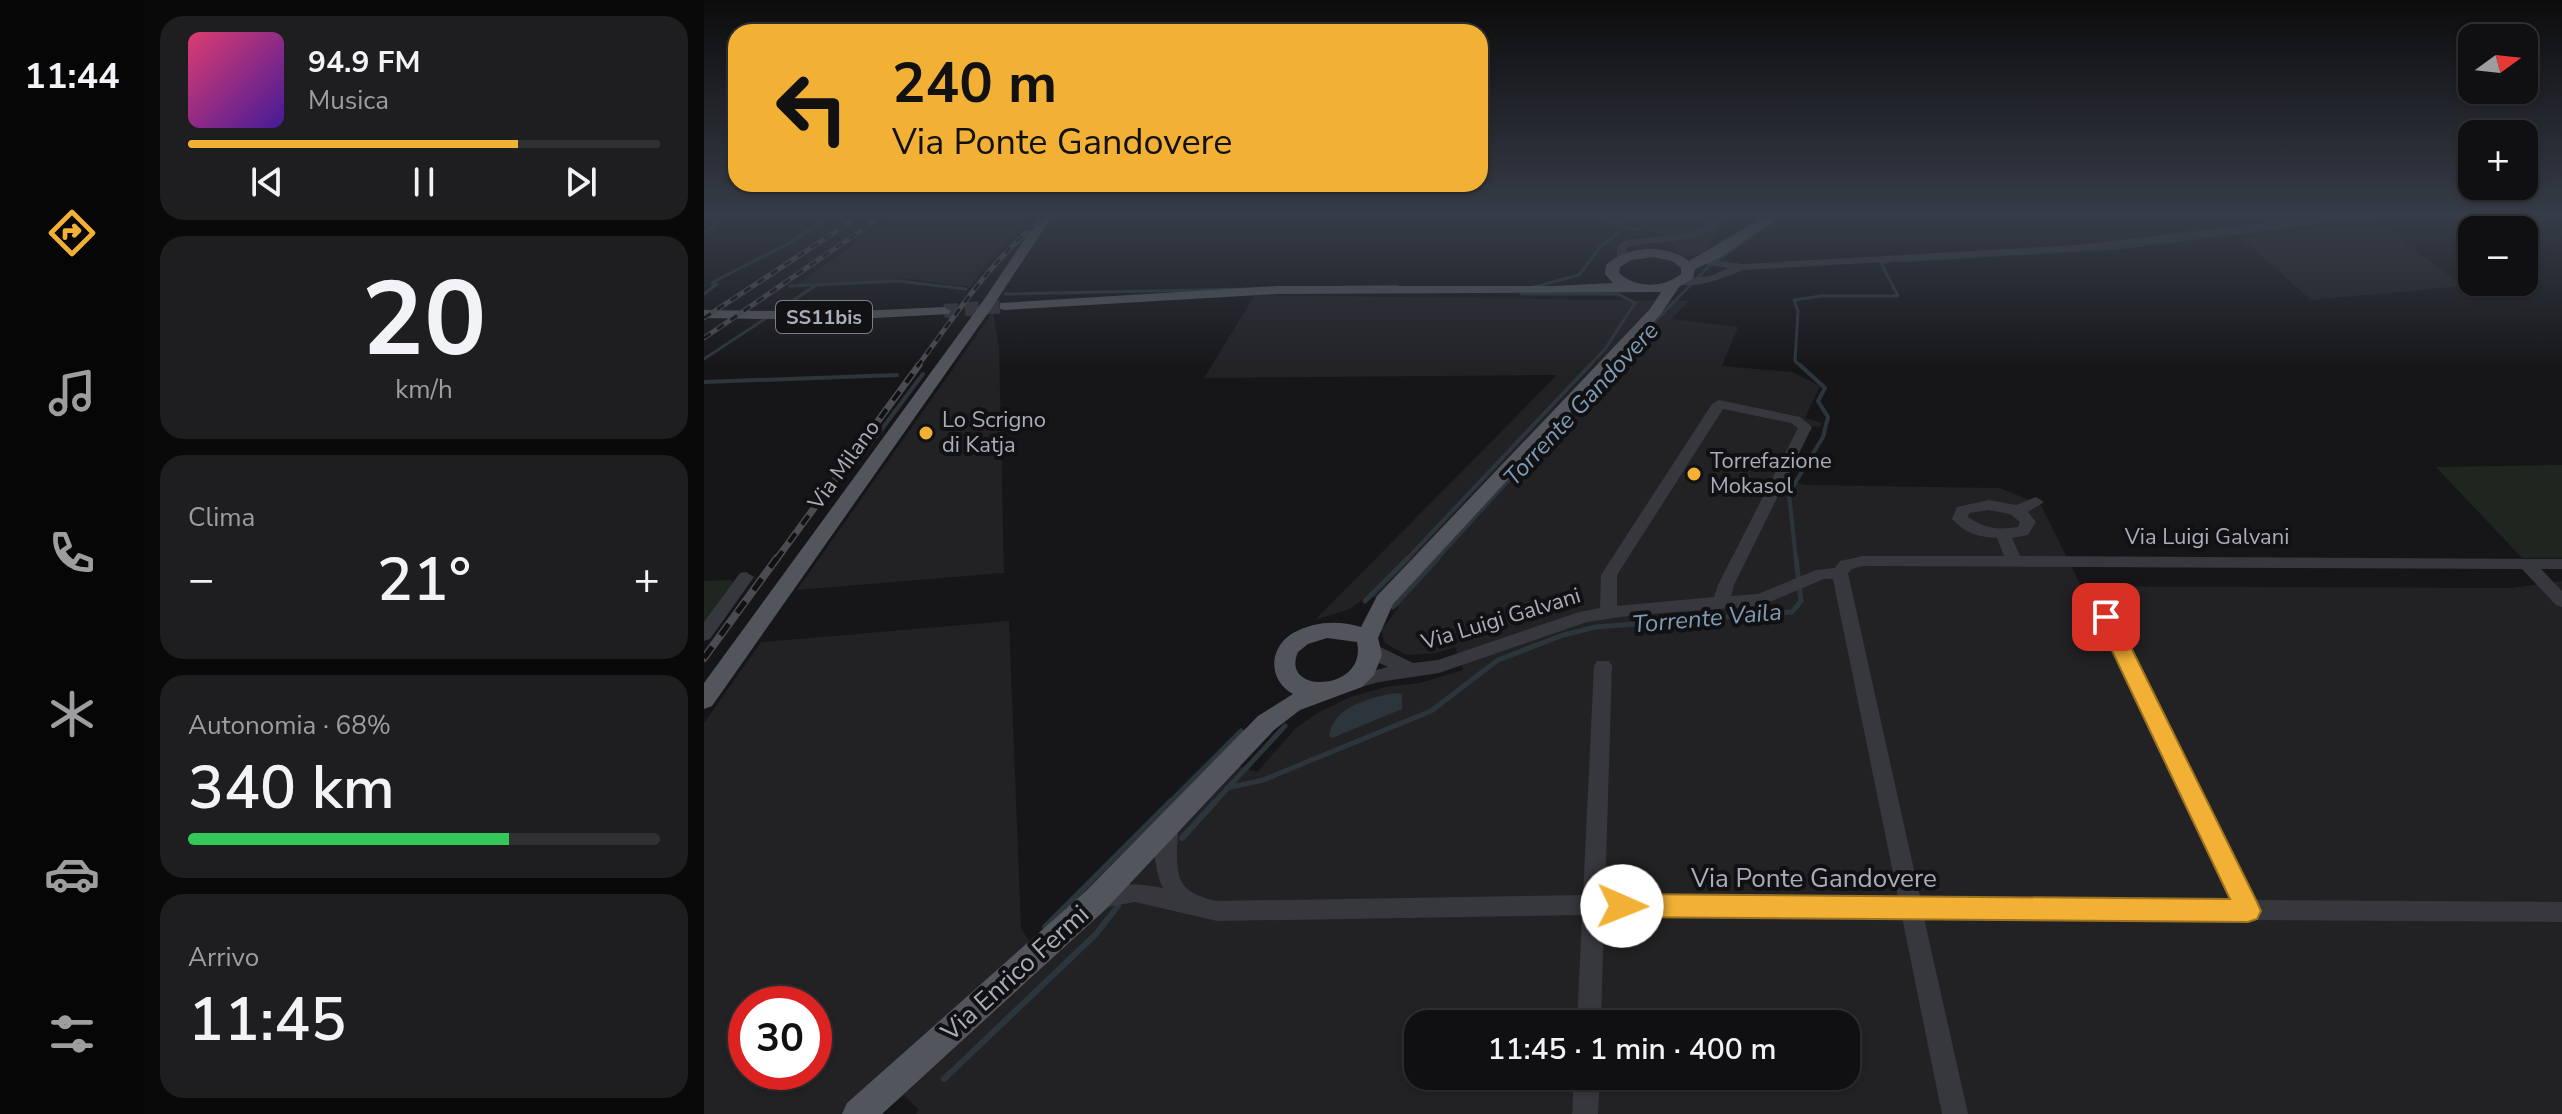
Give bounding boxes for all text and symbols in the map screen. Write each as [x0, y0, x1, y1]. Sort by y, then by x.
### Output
north arrow [2458, 24, 2538, 104]
map controls [2458, 24, 2538, 296]
text: 94.9 FM [308, 42, 420, 83]
text: 240 m [892, 45, 1057, 122]
text: 11:44 [24, 52, 120, 101]
icon: left [760, 56, 864, 160]
text: Musica [308, 83, 389, 118]
text: Via Ponte Gandovere [892, 118, 1232, 167]
button: + [2458, 120, 2538, 200]
icon: previous [245, 160, 289, 204]
icon: pause [402, 160, 446, 204]
icon: next [559, 160, 603, 204]
icon: directions [44, 205, 100, 261]
button: − [2458, 216, 2538, 296]
text: 20 [362, 249, 486, 391]
road number: SS11bis [776, 301, 872, 333]
water label: Torrente Gandovere [1496, 315, 1666, 493]
icon: music [44, 365, 100, 421]
text: km/h [395, 372, 453, 407]
place label: Lo Scrigno di Katja [942, 405, 1046, 460]
street label: Via Milano [801, 414, 887, 517]
marker: Lo Scrigno di Katja [917, 424, 935, 442]
place label: Torrefazione Mokasol [1710, 446, 1832, 501]
marker: Torrefazione Mokasol [1685, 465, 1703, 483]
text: Clima [188, 500, 255, 535]
street label: Via Luigi Galvani [2124, 522, 2289, 552]
icon: phone [44, 525, 100, 581]
text: 21° [377, 539, 471, 621]
text: − [188, 550, 214, 610]
text: + [634, 550, 660, 610]
street label: Via Luigi Galvani [1417, 581, 1584, 658]
pin [2072, 583, 2140, 651]
icon: arrive [2084, 595, 2128, 639]
water label: Torrente Vaila [1631, 596, 1783, 640]
icon: climate [44, 686, 100, 742]
text: Autonomia · 68% [188, 708, 391, 743]
text: 340 km [188, 747, 395, 829]
icon: car [44, 846, 100, 902]
street label: Via Ponte Gandovere [1690, 861, 1937, 896]
position arrow [1580, 864, 1664, 948]
street label: Via Enrico Fermi [933, 897, 1096, 1049]
text: Arrivo [188, 940, 259, 975]
text: 11:45 [188, 979, 346, 1061]
speed limit sign: 30 [728, 986, 832, 1090]
icon: filters [44, 1006, 100, 1062]
text: 11:45 · 1 min · 400 m [1487, 1029, 1777, 1070]

